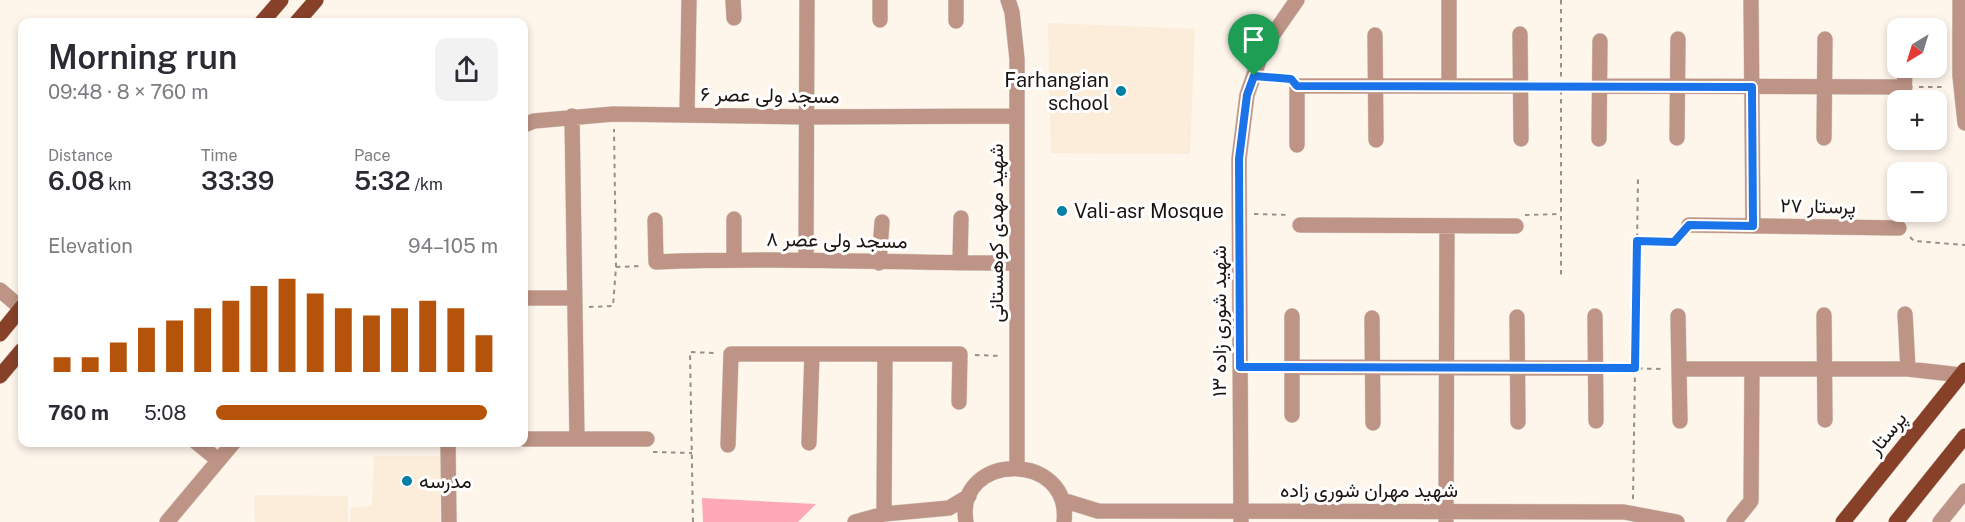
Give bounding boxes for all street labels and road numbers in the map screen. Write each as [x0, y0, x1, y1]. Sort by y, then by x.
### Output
street label: مسجد ولی عصر ۶ [700, 82, 840, 109]
street label: شهید مهدی کوهستانی [984, 144, 1009, 322]
street label: پرستار ۲۷ [1780, 193, 1856, 221]
street label: مسجد ولی عصر ۸ [766, 227, 908, 254]
street label: شهید شوری زاده ۱۳ [1207, 245, 1232, 397]
street label: پرستار [1862, 407, 1913, 461]
street label: شهید مهران شوری زاده [1280, 478, 1458, 503]

